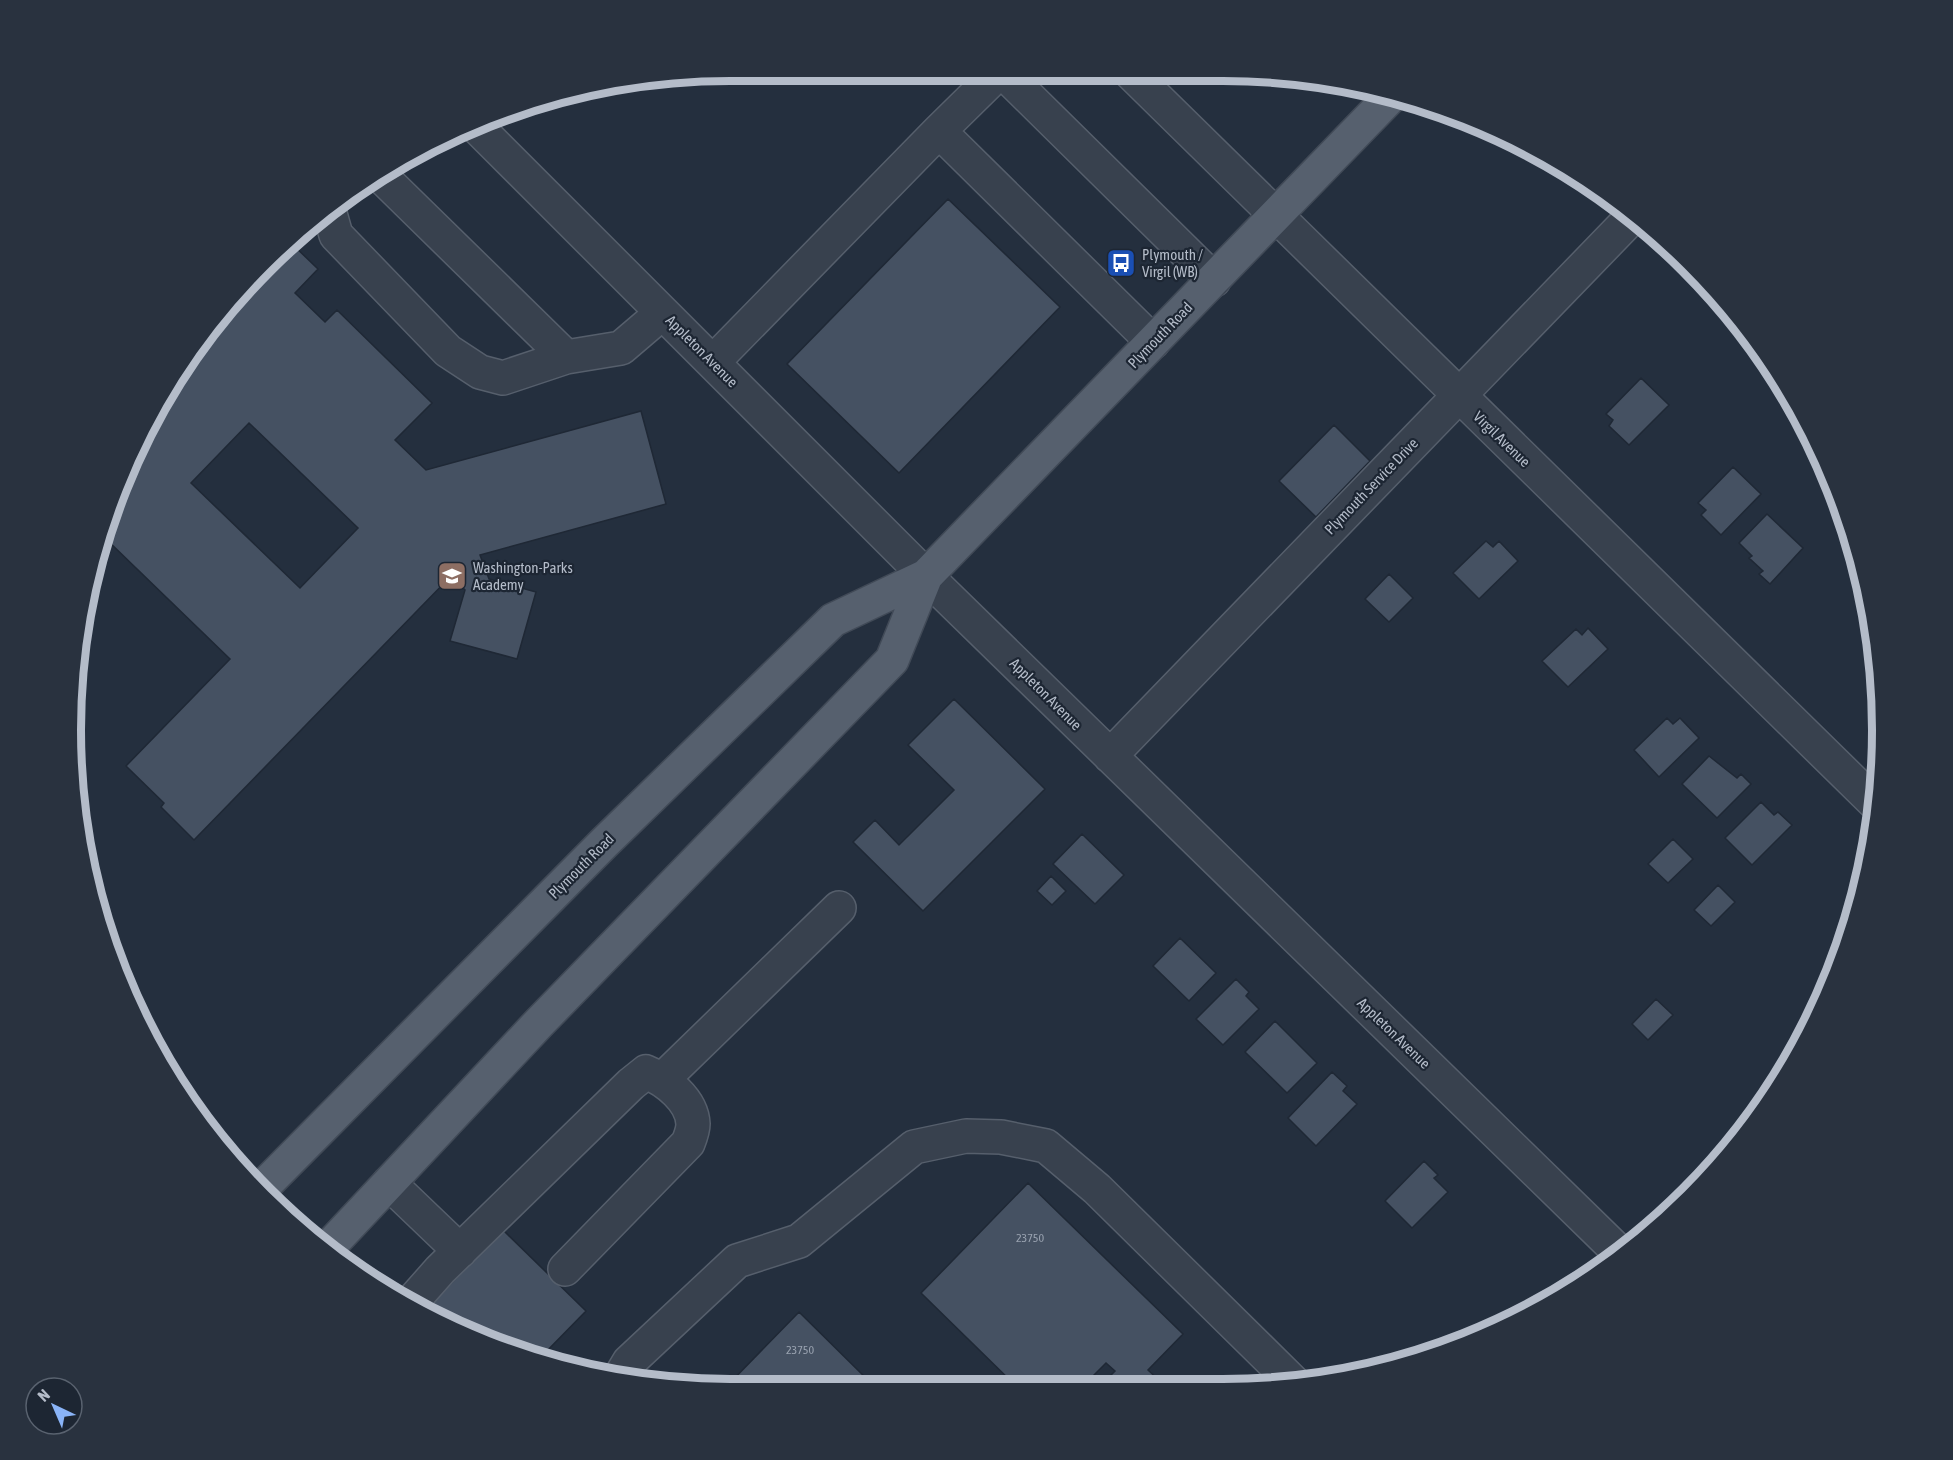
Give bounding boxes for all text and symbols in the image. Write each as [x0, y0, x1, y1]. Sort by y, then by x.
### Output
place label: Plymouth / Virgil (WB) [1142, 246, 1203, 280]
bus stop icon: Plymouth / Virgil (WB) [1105, 247, 1137, 279]
street label: Plymouth Road [1124, 299, 1196, 371]
street label: Appleton Avenue [663, 312, 741, 390]
street label: Virgil Avenue [1470, 408, 1534, 470]
street label: Plymouth Service Drive [1321, 434, 1421, 538]
place label: Washington-Parks Academy [473, 559, 573, 593]
school or university icon: Washington-Parks Academy [436, 560, 468, 592]
street label: Appleton Avenue [1007, 655, 1085, 733]
street label: Plymouth Road [545, 830, 617, 902]
street label: Appleton Avenue [1354, 994, 1434, 1072]
house number: 23750 [1016, 1231, 1044, 1245]
house number: 23750 [786, 1343, 814, 1357]
north arrow [24, 1376, 84, 1436]
text: N [34, 1385, 53, 1405]

